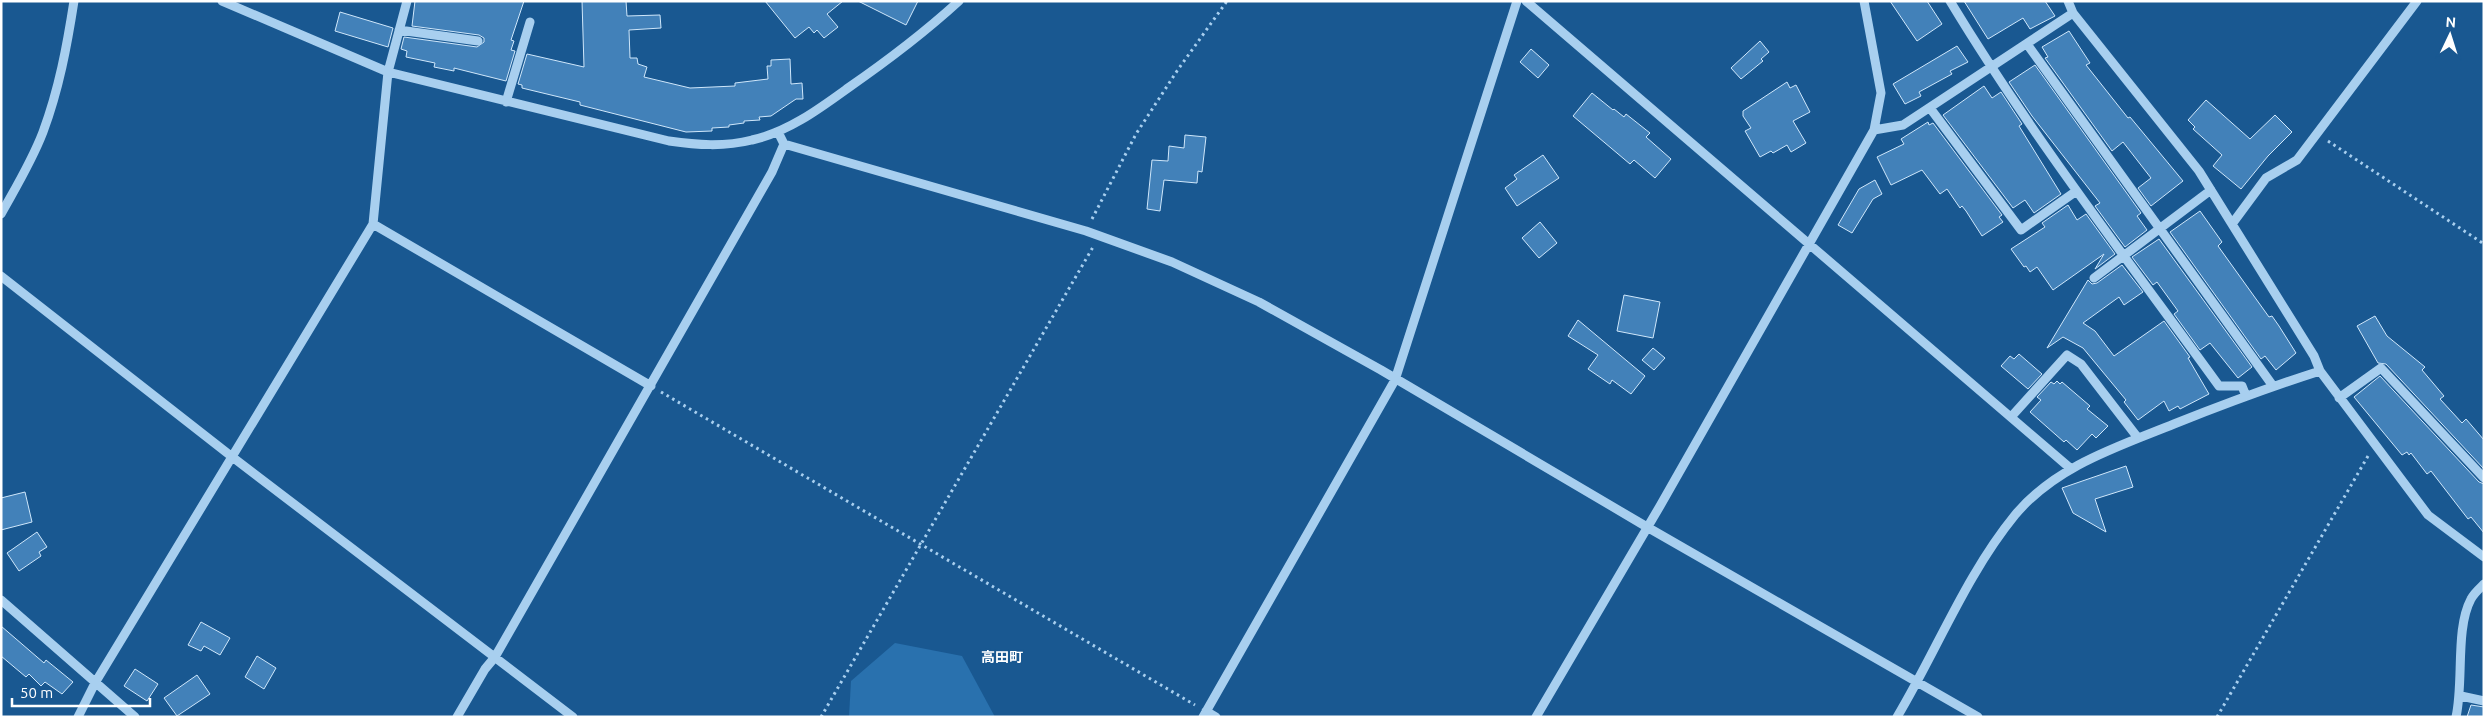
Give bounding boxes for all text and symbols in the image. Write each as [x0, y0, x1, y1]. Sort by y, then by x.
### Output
north arrow [2425, 10, 2475, 60]
text: N [2445, 14, 2457, 30]
district label: 高田町 [981, 649, 1023, 665]
scale bar [12, 676, 150, 708]
text: 50 m [20, 684, 53, 701]

